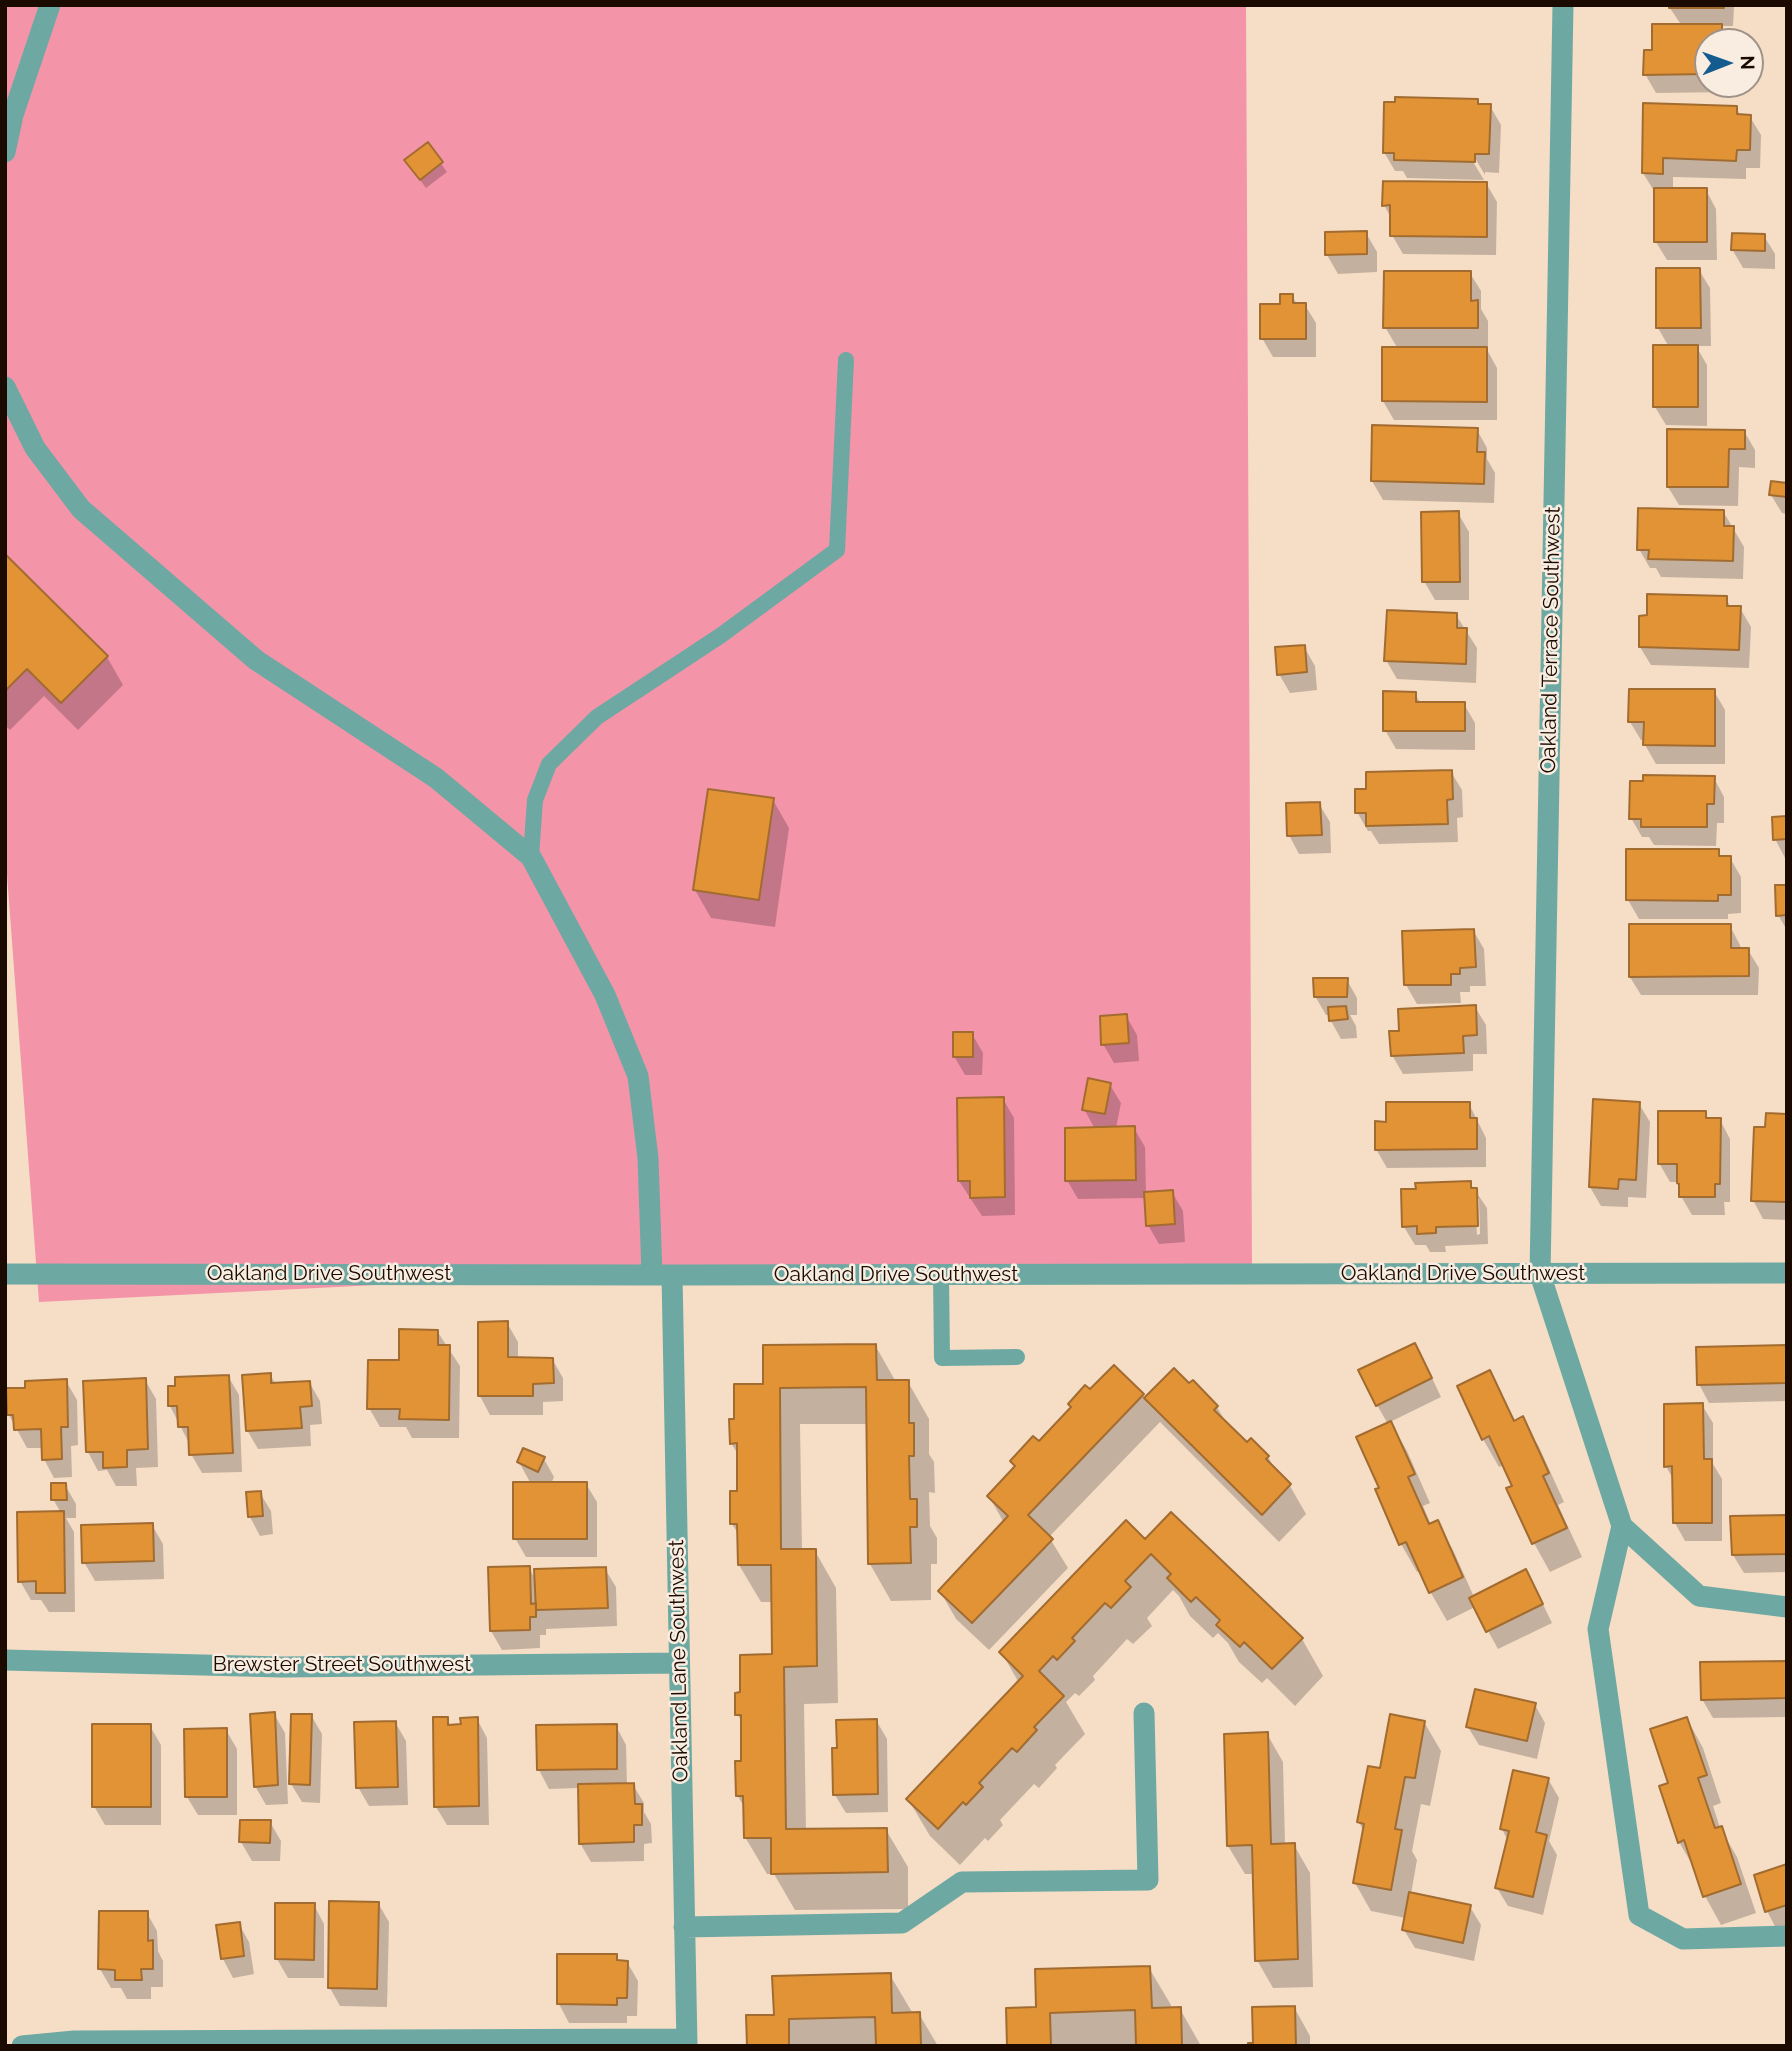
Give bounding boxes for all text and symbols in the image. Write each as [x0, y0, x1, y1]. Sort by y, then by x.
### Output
north arrow [1694, 28, 1764, 98]
text: N [1737, 55, 1759, 70]
street label: Oakland Terrace Southwest [1536, 506, 1566, 774]
street label: Oakland Drive Southwest [207, 1261, 451, 1287]
street label: Oakland Drive Southwest [1341, 1261, 1585, 1287]
street label: Oakland Drive Southwest [774, 1262, 1018, 1288]
street label: Oakland Lane Southwest [664, 1539, 694, 1783]
street label: Brewster Street Southwest [213, 1652, 471, 1678]

